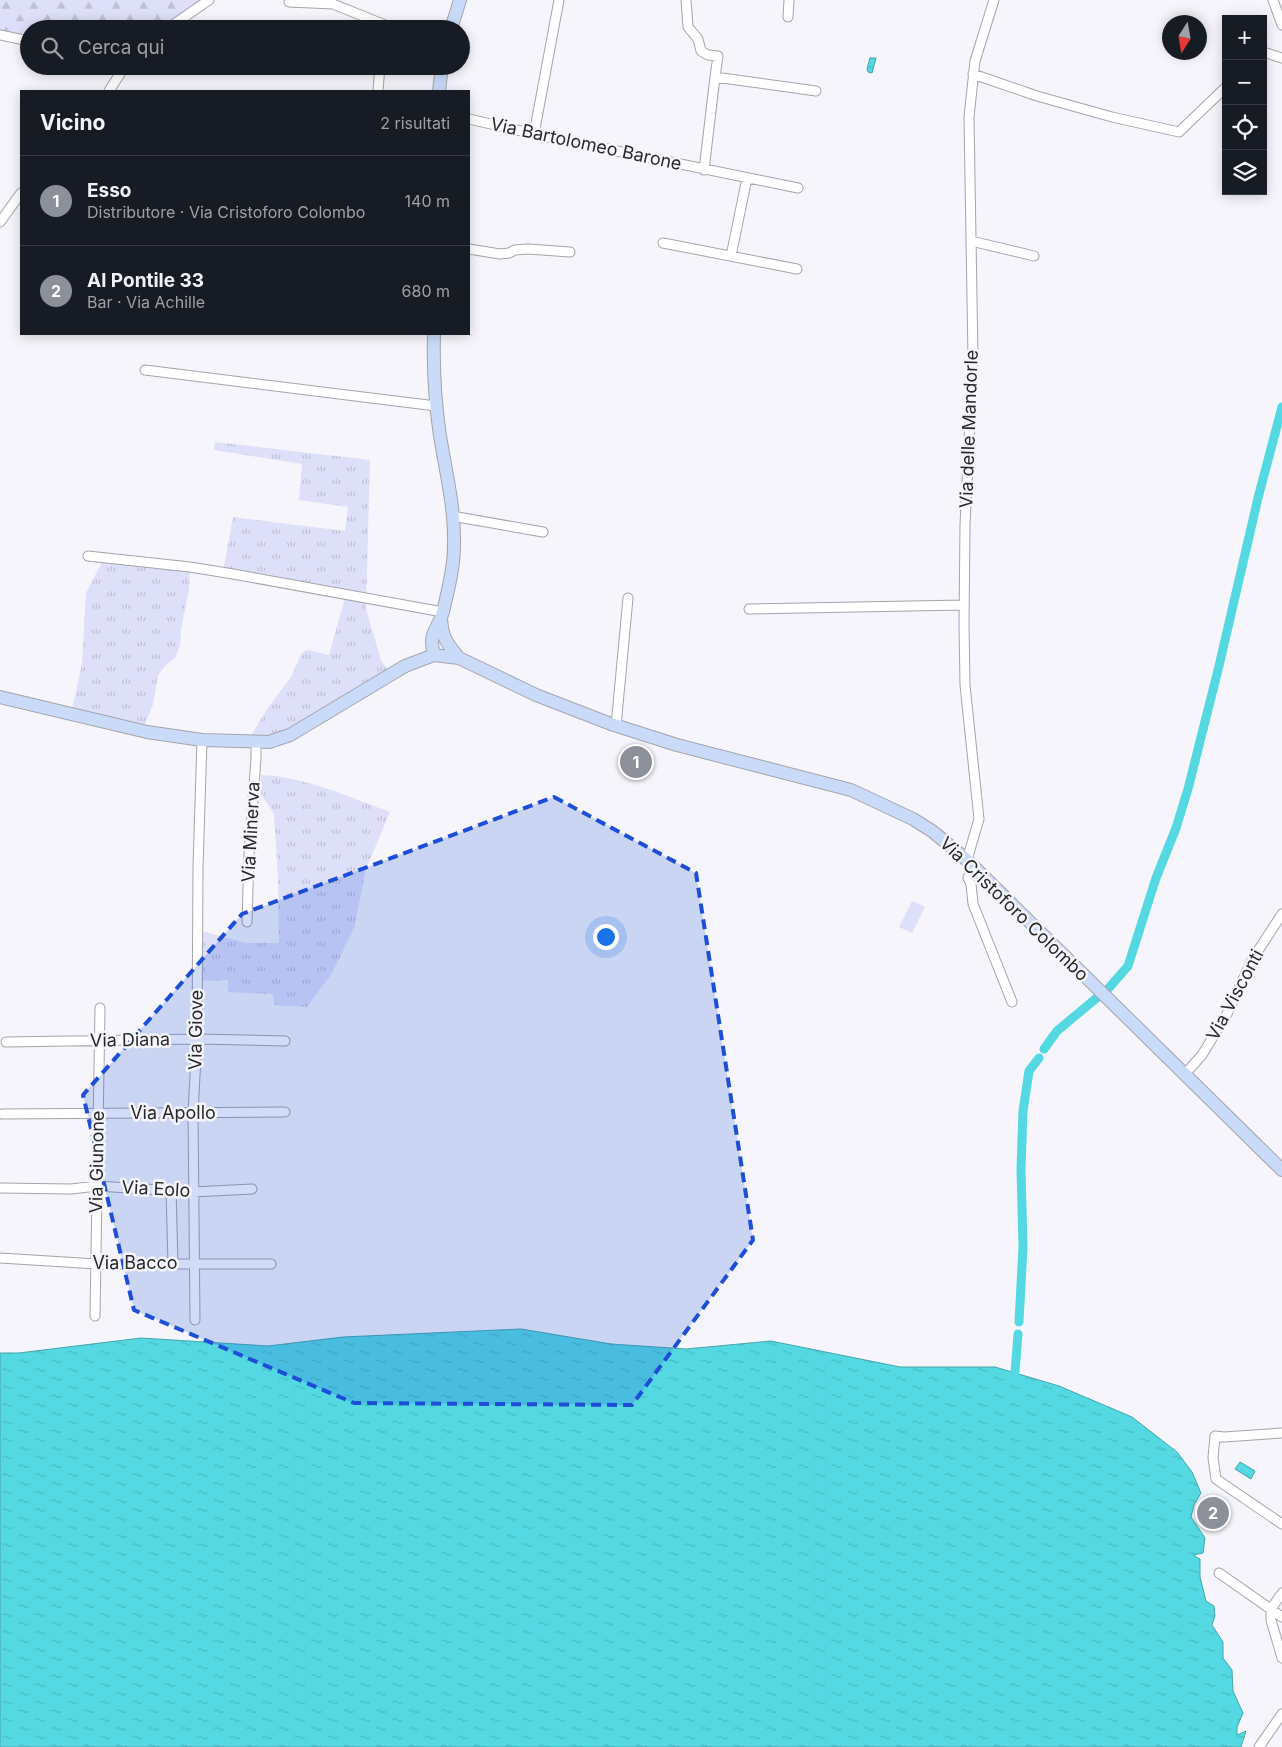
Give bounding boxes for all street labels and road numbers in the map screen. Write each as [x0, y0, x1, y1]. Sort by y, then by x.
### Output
street label: Via Bartolomeo Barone [489, 113, 684, 174]
street label: Via delle Mandorle [955, 349, 982, 509]
street label: Via Minerva [237, 781, 264, 883]
street label: Via Cristoforo Colombo [936, 832, 1093, 985]
street label: Via Visconti [1202, 946, 1267, 1044]
street label: Via Giove [184, 990, 207, 1070]
street label: Via Diana [90, 1028, 170, 1051]
street label: Via Apollo [130, 1102, 216, 1123]
street label: Via Giunone [85, 1110, 108, 1214]
street label: Via Eolo [121, 1176, 191, 1201]
street label: Via Bacco [92, 1252, 178, 1273]

